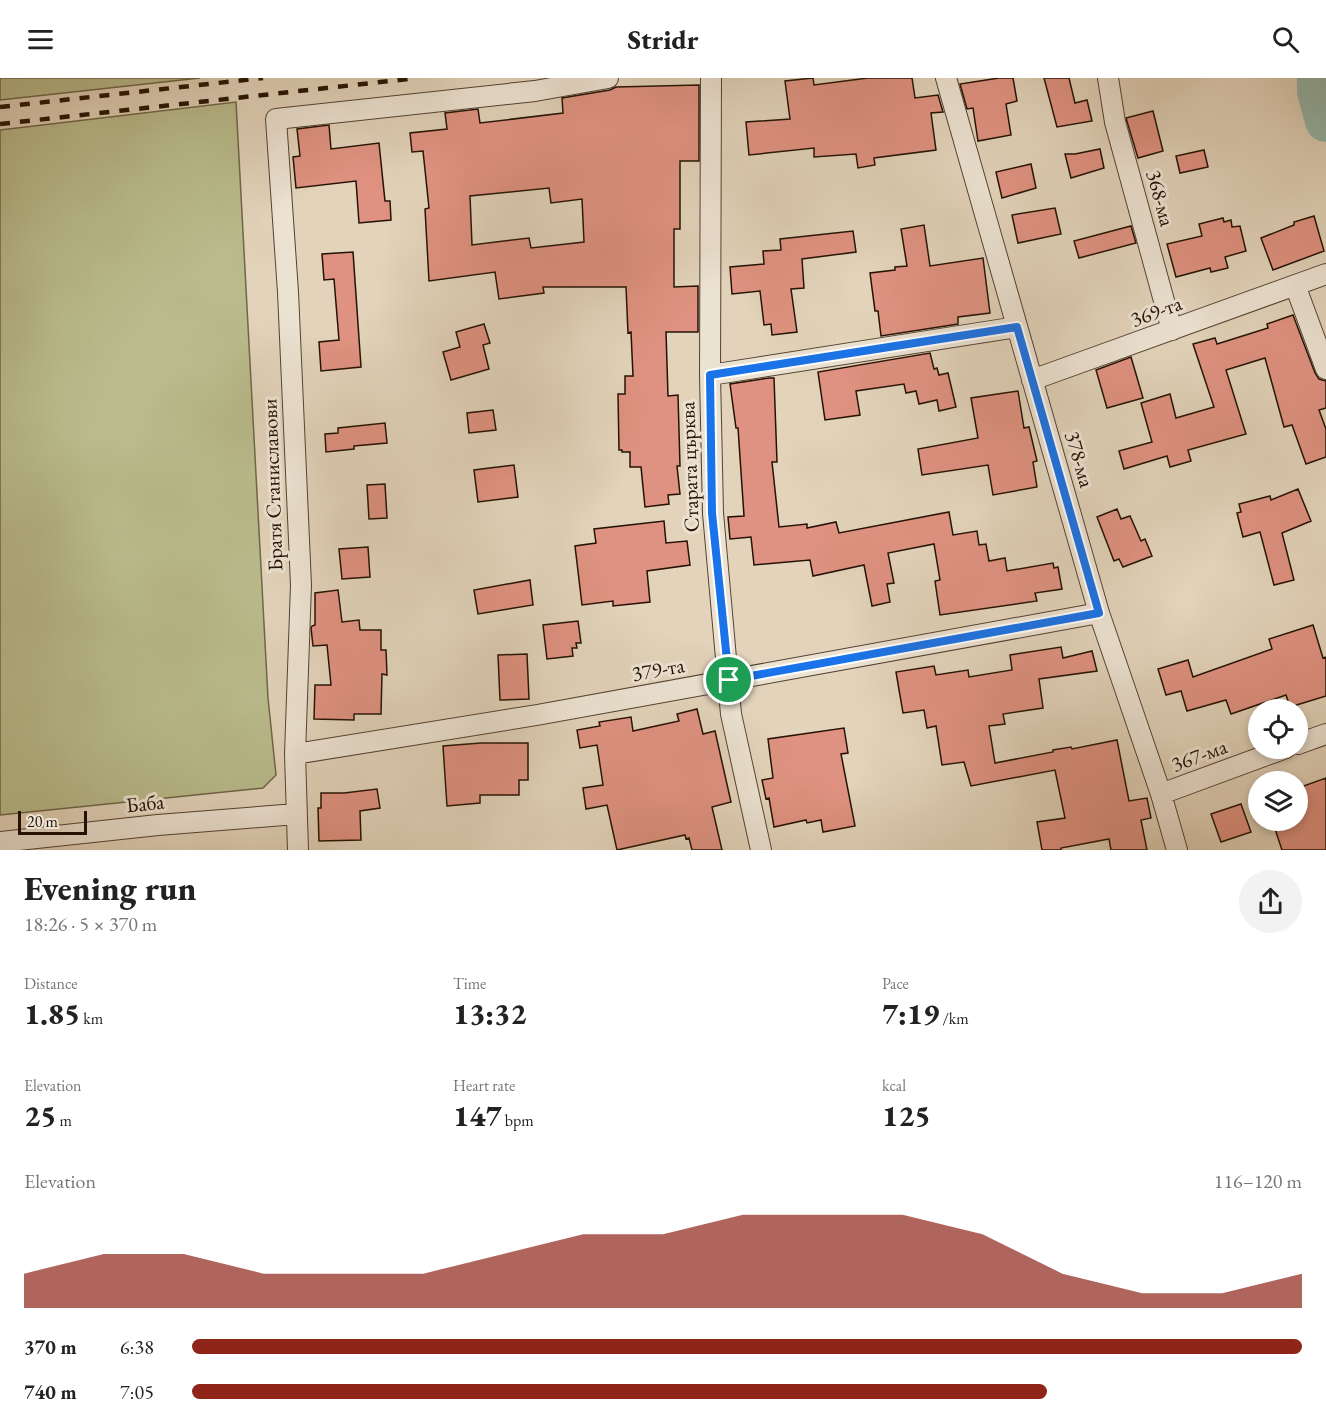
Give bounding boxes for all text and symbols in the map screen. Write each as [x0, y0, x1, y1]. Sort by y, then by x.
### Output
text: Stridr [628, 22, 698, 57]
icon: menu [24, 23, 57, 56]
icon: search [1269, 23, 1302, 56]
street label: 368-ма [1141, 167, 1182, 230]
street label: 369-та [1126, 289, 1186, 333]
street label: Братя Станиславови [255, 398, 289, 572]
street label: Старата църква [673, 401, 705, 533]
street label: 378-ма [1059, 428, 1101, 491]
street label: 379-та [630, 651, 687, 687]
pin [703, 654, 754, 705]
icon: arrive [712, 663, 745, 696]
map controls [1248, 699, 1308, 831]
button: locate [1248, 699, 1308, 759]
street label: 367-ма [1167, 732, 1231, 778]
button: layers [1248, 771, 1308, 831]
street label: Баба [125, 788, 166, 818]
scale bar [18, 808, 87, 836]
text: 20 m [27, 811, 58, 832]
text: Evening run [24, 867, 196, 910]
button: share [1239, 870, 1302, 933]
text: 18:26 · 5 × 370 m [24, 911, 157, 937]
text: Distance [24, 973, 77, 994]
text: Time [453, 973, 486, 994]
text: Pace [882, 973, 909, 994]
text: 1.85 [24, 994, 80, 1033]
text: 13:32 [453, 994, 526, 1033]
text: 7:19 [882, 994, 939, 1033]
text: km [80, 1008, 103, 1029]
text: /km [939, 1008, 969, 1029]
text: Elevation [24, 1075, 82, 1096]
text: Heart rate [453, 1075, 515, 1096]
text: kcal [882, 1075, 906, 1096]
text: 25 [24, 1096, 56, 1135]
text: 147 [453, 1096, 502, 1135]
text: 125 [882, 1096, 931, 1135]
text: m [56, 1110, 72, 1131]
text: bpm [502, 1110, 534, 1131]
text: Elevation [24, 1168, 96, 1194]
text: 116–120 m [1214, 1168, 1302, 1194]
text: 370 m [24, 1334, 77, 1360]
text: 6:38 [120, 1334, 154, 1360]
text: 740 m [24, 1379, 77, 1405]
text: 7:05 [120, 1379, 154, 1405]

